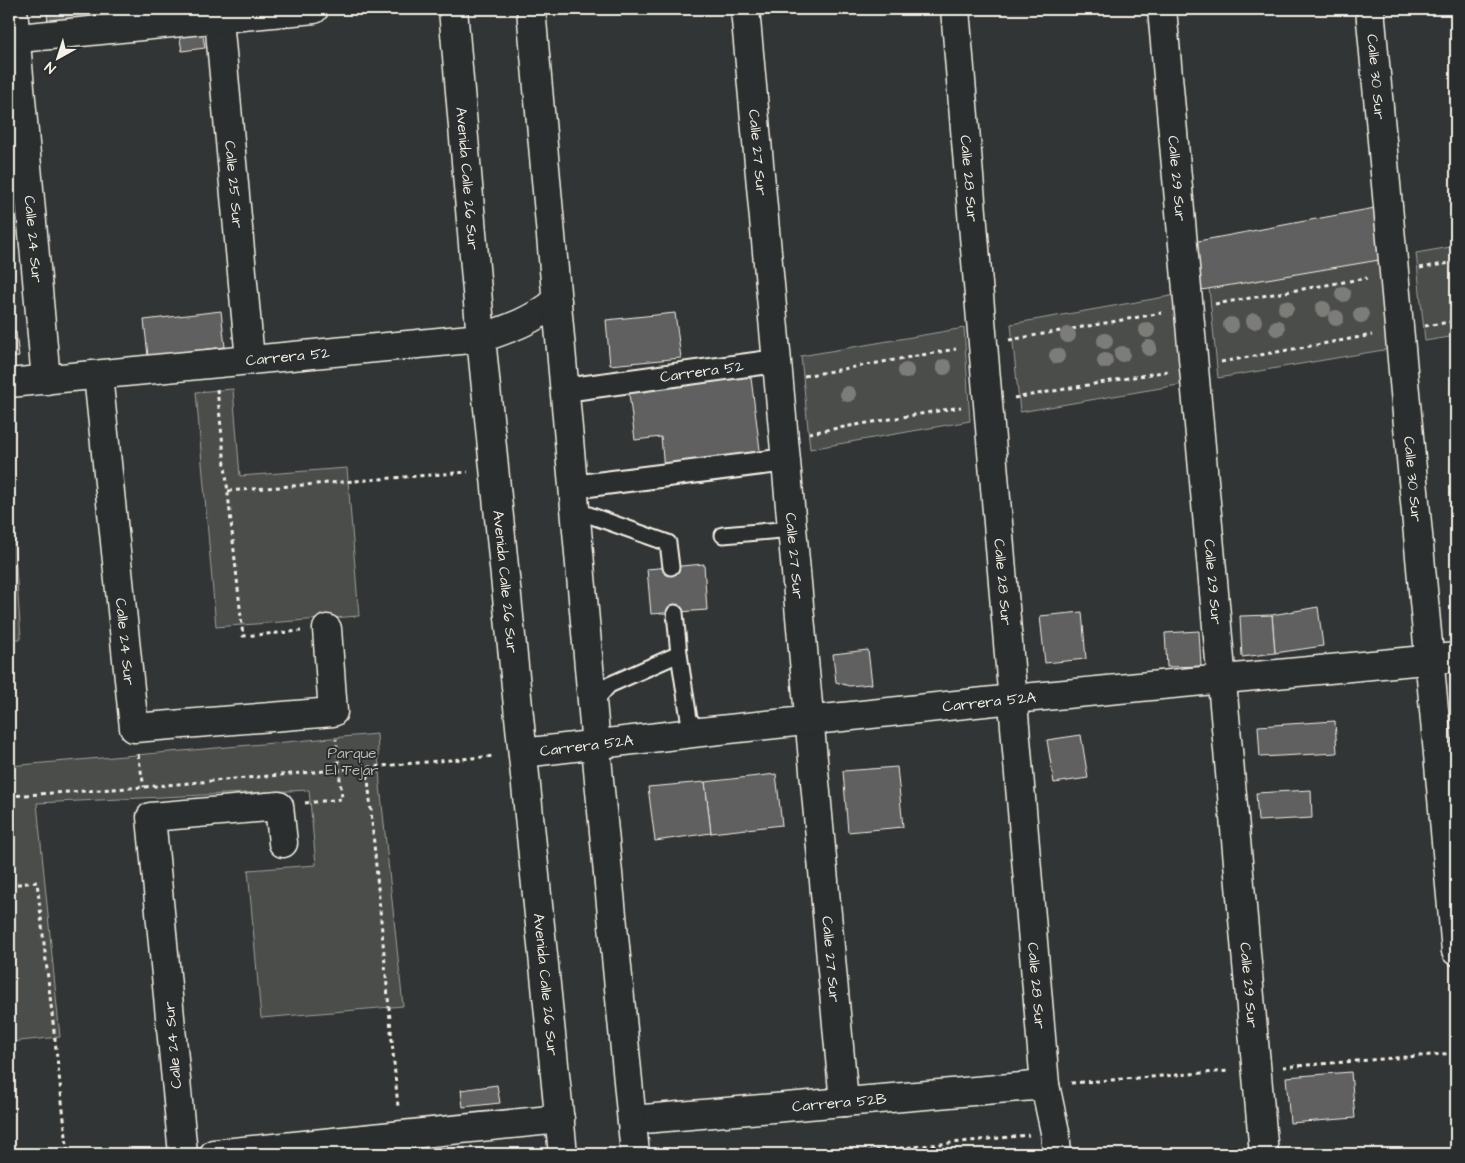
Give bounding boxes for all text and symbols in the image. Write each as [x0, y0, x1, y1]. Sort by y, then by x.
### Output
north arrow [32, 32, 82, 82]
street label: Calle 30 Sur [1362, 33, 1391, 120]
text: N [41, 57, 60, 78]
street label: Avenida Calle 26 Sur [451, 106, 484, 251]
street label: Calle 27 Sur [744, 108, 772, 196]
street label: Calle 28 Sur [955, 134, 983, 223]
street label: Calle 29 Sur [1163, 135, 1191, 222]
street label: Calle 25 Sur [220, 140, 248, 229]
street label: Calle 24 Sur [19, 195, 48, 284]
street label: Carrera 52 [245, 342, 331, 371]
street label: Carrera 52 [659, 355, 745, 387]
street label: Calle 30 Sur [1399, 435, 1427, 523]
street label: Avenida Calle 26 Sur [488, 509, 523, 654]
street label: Calle 27 Sur [780, 512, 809, 600]
street label: Calle 28 Sur [989, 538, 1017, 626]
street label: Calle 29 Sur [1199, 538, 1227, 625]
street label: Calle 24 Sur [110, 597, 140, 686]
street label: Carrera 52A [941, 686, 1037, 717]
street label: Carrera 52A [539, 730, 635, 761]
park label: Parque El Tejar [325, 743, 379, 781]
street label: Avenida Calle 26 Sur [528, 912, 564, 1057]
street label: Calle 27 Sur [817, 915, 845, 1003]
street label: Calle 28 Sur [1023, 941, 1051, 1030]
street label: Calle 29 Sur [1235, 941, 1263, 1029]
street label: Calle 24 Sur [159, 1001, 187, 1089]
street label: Carrera 52B [791, 1088, 888, 1117]

